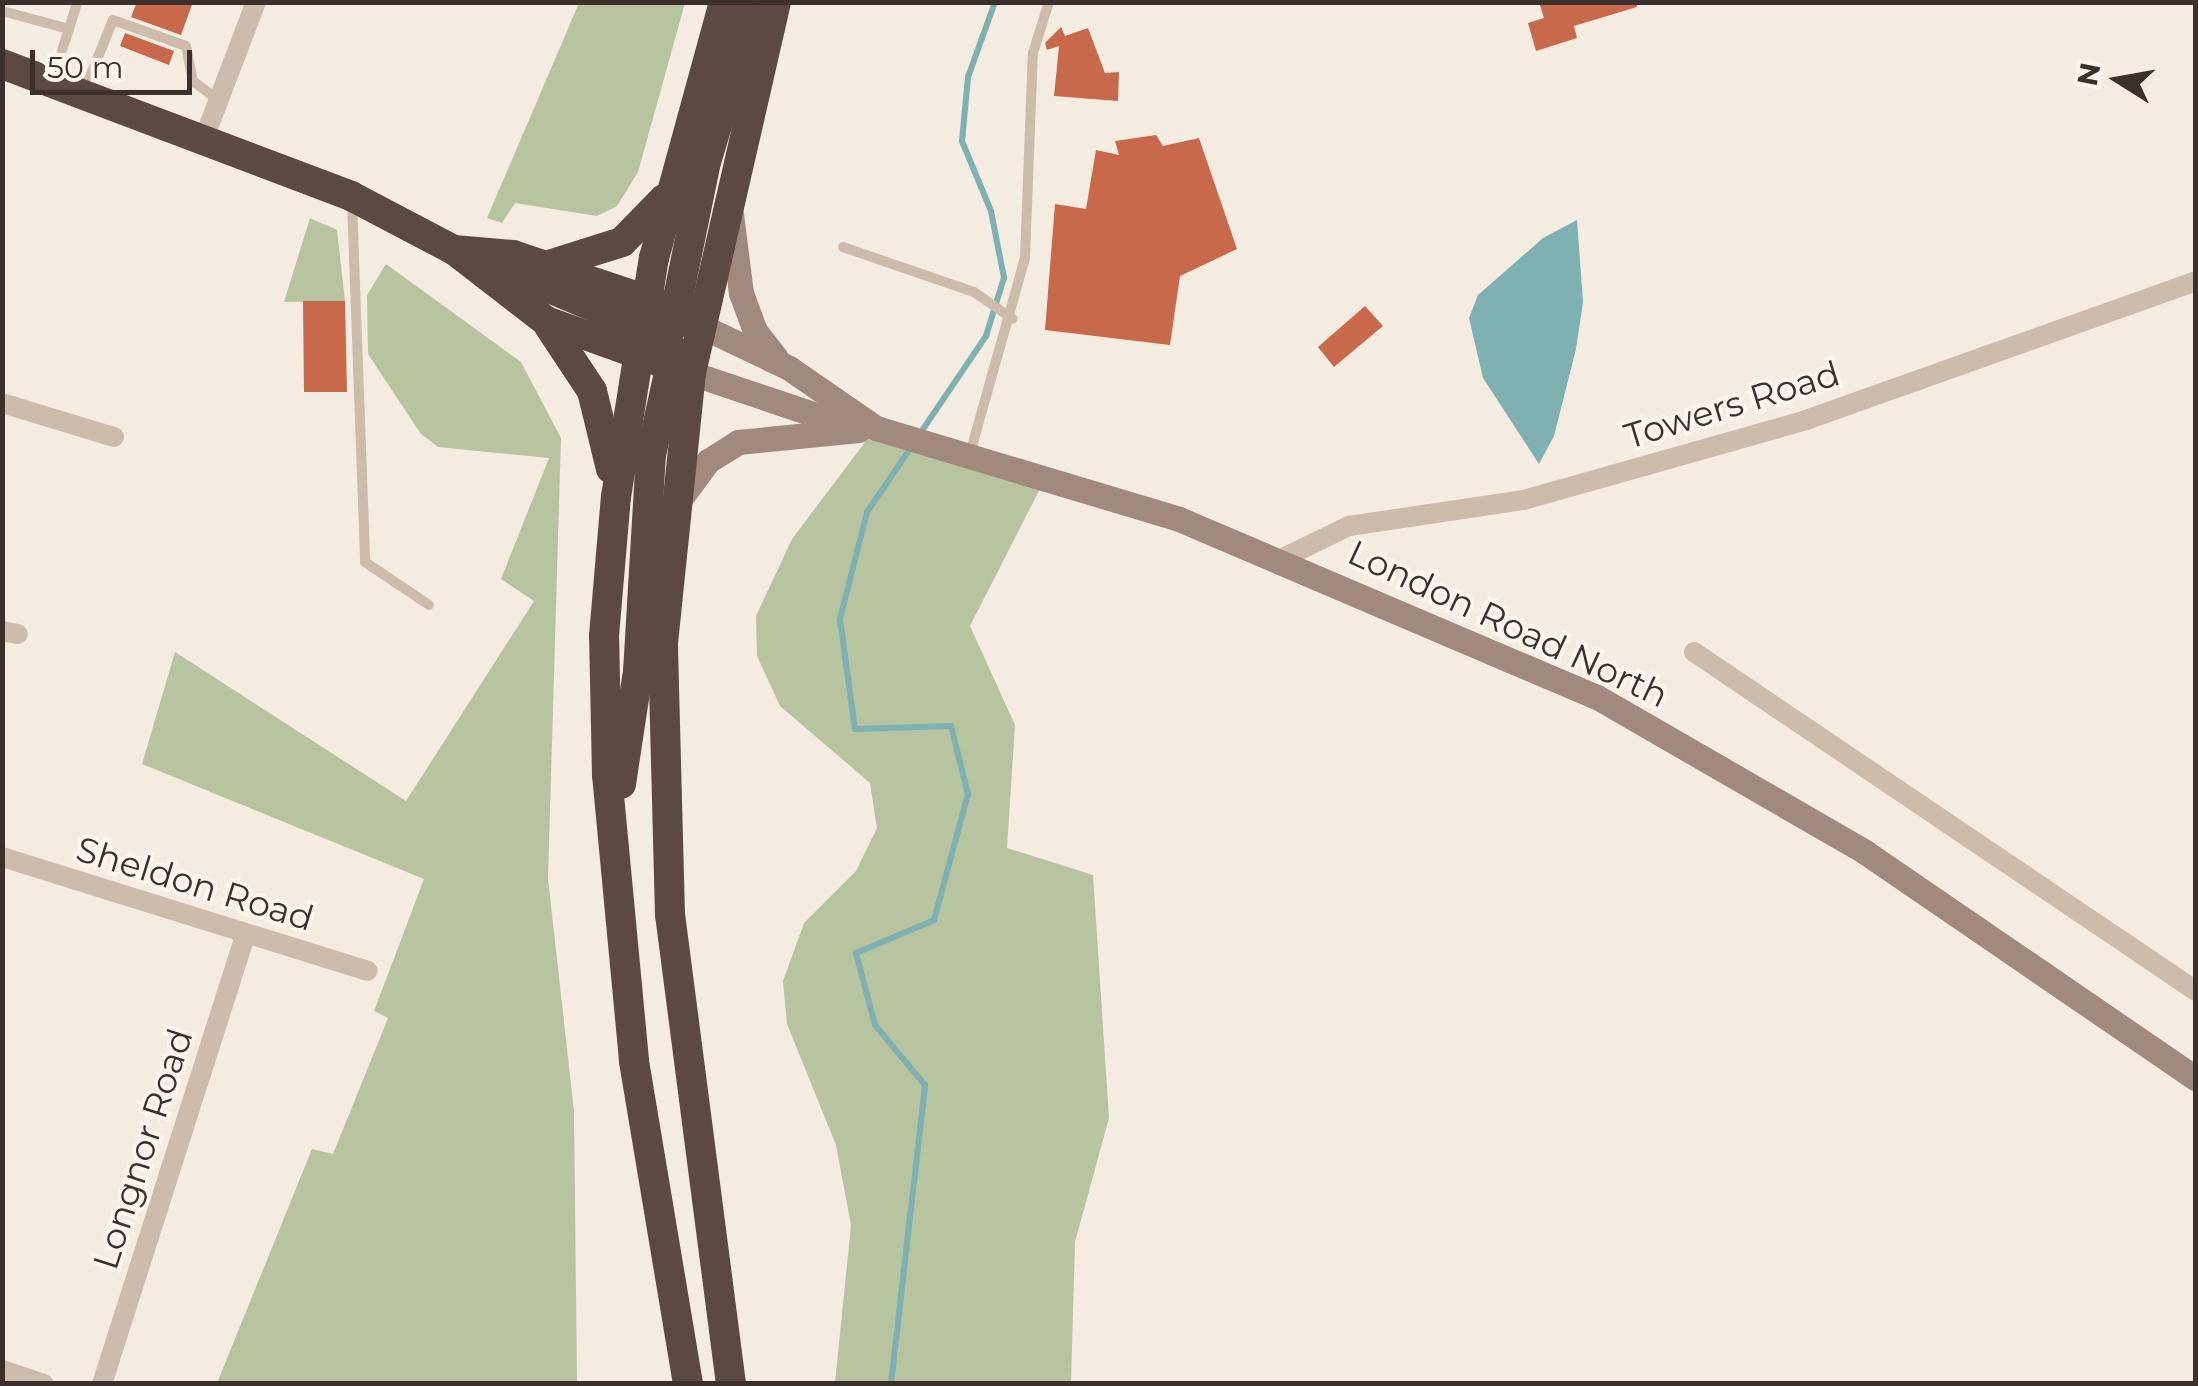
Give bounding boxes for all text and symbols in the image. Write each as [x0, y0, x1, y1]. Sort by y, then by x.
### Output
scale bar [35, 30, 198, 92]
north arrow [2068, 30, 2168, 130]
text: 50 m [47, 49, 124, 86]
text: N [2070, 60, 2107, 89]
street label: Towers Road [1619, 352, 1845, 458]
street label: London Road North [1341, 531, 1675, 717]
street label: Sheldon Road [71, 828, 319, 940]
street label: Longnor Road [84, 1024, 202, 1274]

